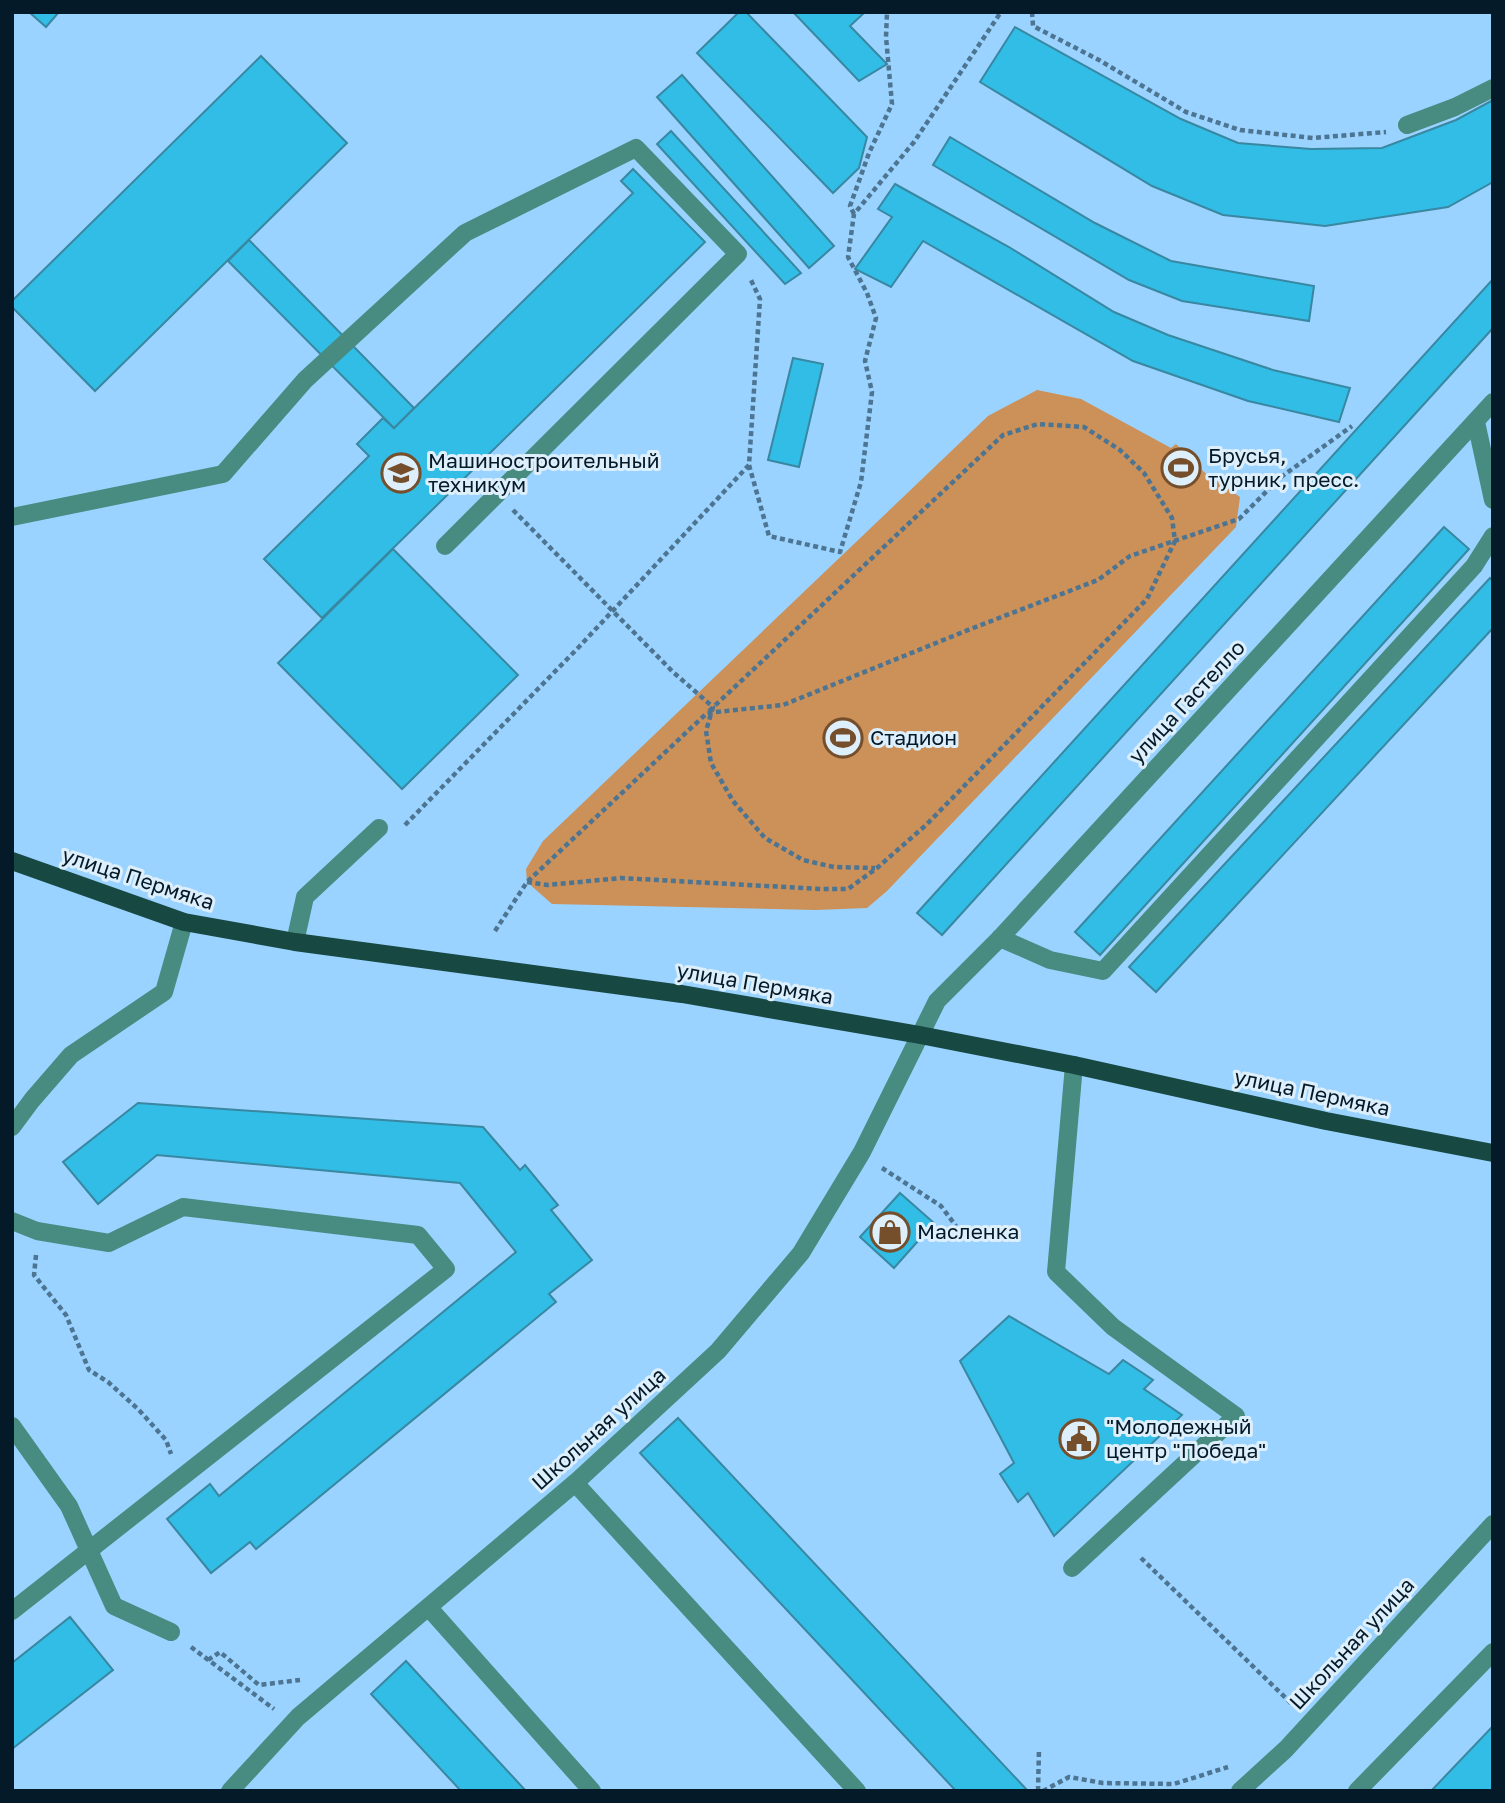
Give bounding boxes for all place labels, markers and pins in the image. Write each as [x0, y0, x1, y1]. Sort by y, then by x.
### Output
place label: Брусья, турник, пресс. [1208, 442, 1359, 492]
place label: Машиностроительный техникум [428, 447, 660, 497]
sports icon: Брусья, турник, пресс. [1160, 447, 1202, 489]
school or university icon: Машиностроительный техникум [380, 452, 422, 494]
sports icon: Стадион [822, 717, 864, 759]
place label: Стадион [870, 724, 957, 750]
shop icon: Масленка [869, 1211, 911, 1253]
place label: Масленка [917, 1218, 1019, 1244]
place label: "Молодежный центр "Победа" [1106, 1413, 1266, 1463]
public building icon: "Молодежный центр "Победа" [1058, 1418, 1100, 1460]

